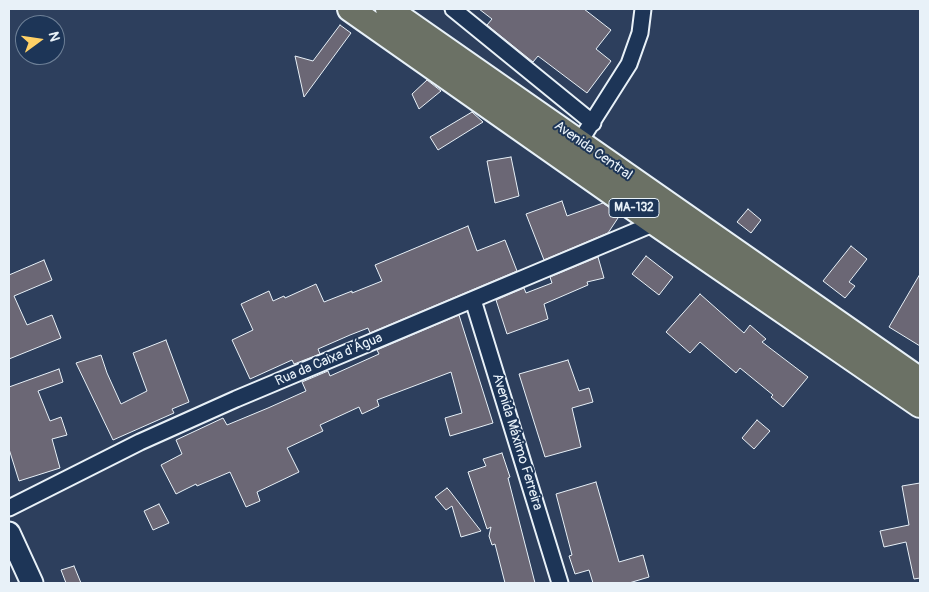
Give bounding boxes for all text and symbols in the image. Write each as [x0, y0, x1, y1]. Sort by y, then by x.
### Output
north arrow [15, 15, 65, 65]
text: N [45, 30, 63, 43]
street label: Avenida Central [551, 118, 635, 184]
road number: MA-132 [609, 198, 659, 218]
street label: Rua da Caixa d'Água [273, 330, 385, 390]
street label: Avenida Máximo Ferreira [488, 372, 546, 512]

